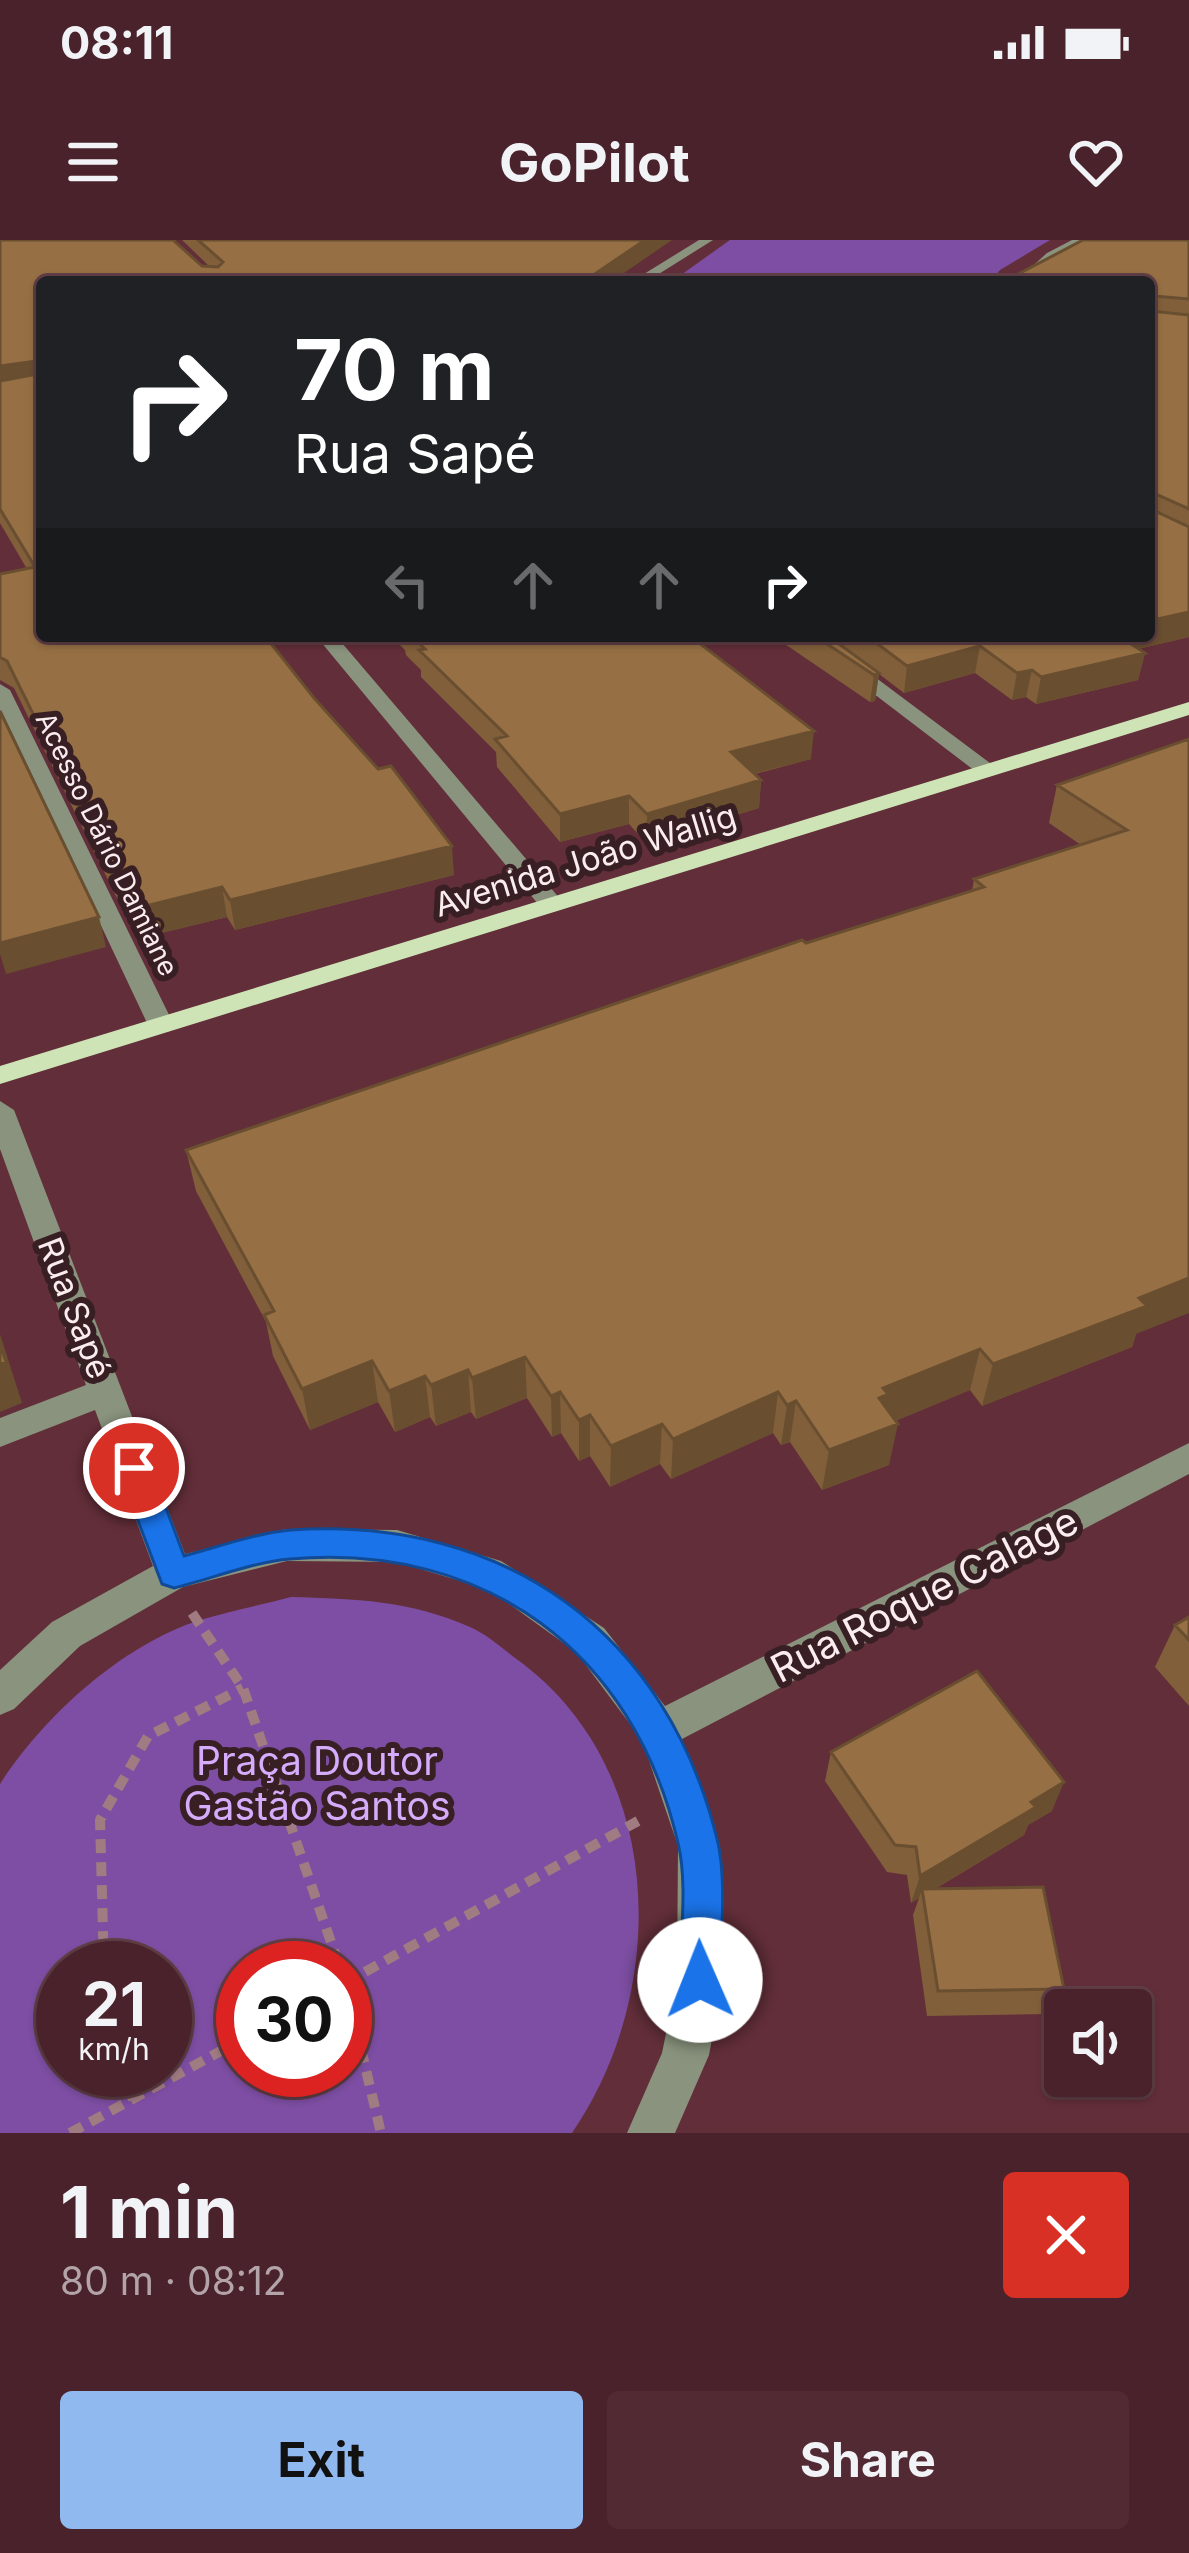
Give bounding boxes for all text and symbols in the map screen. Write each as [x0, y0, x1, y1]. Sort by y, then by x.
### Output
text: 08:11 [60, 15, 173, 70]
icon: menu [60, 129, 126, 195]
icon: heart [1063, 129, 1129, 195]
text: GoPilot [499, 130, 690, 195]
text: 70 m [294, 319, 495, 420]
icon: right [96, 324, 252, 480]
text: Rua Sapé [294, 421, 536, 486]
icon: left [374, 552, 440, 618]
icon: ahead [500, 552, 566, 618]
icon: ahead [626, 552, 692, 618]
icon: right [752, 552, 818, 618]
street label: Acesso Dário Damiane [29, 707, 185, 981]
street label: Avenida João Wallig [429, 795, 741, 925]
street label: Rua Sapé [30, 1232, 120, 1384]
pin [83, 1417, 185, 1519]
icon: arrive [101, 1435, 167, 1501]
street label: Rua Roque Calage [763, 1496, 1085, 1692]
park label: Praça Doutor Gastão Santos [183, 1737, 451, 1829]
position arrow [637, 1917, 763, 2043]
speed limit sign: 30 [216, 1941, 372, 2097]
text: 21 [82, 1968, 146, 2040]
map controls [1044, 1989, 1152, 2097]
button: sound [1044, 1989, 1152, 2097]
text: km/h [78, 2031, 150, 2067]
text: 1 min [60, 2168, 238, 2255]
button: close [1003, 2172, 1129, 2298]
text: 80 m · 08:12 [60, 2257, 287, 2304]
button: Exit [60, 2391, 583, 2529]
button: Share [607, 2391, 1129, 2529]

